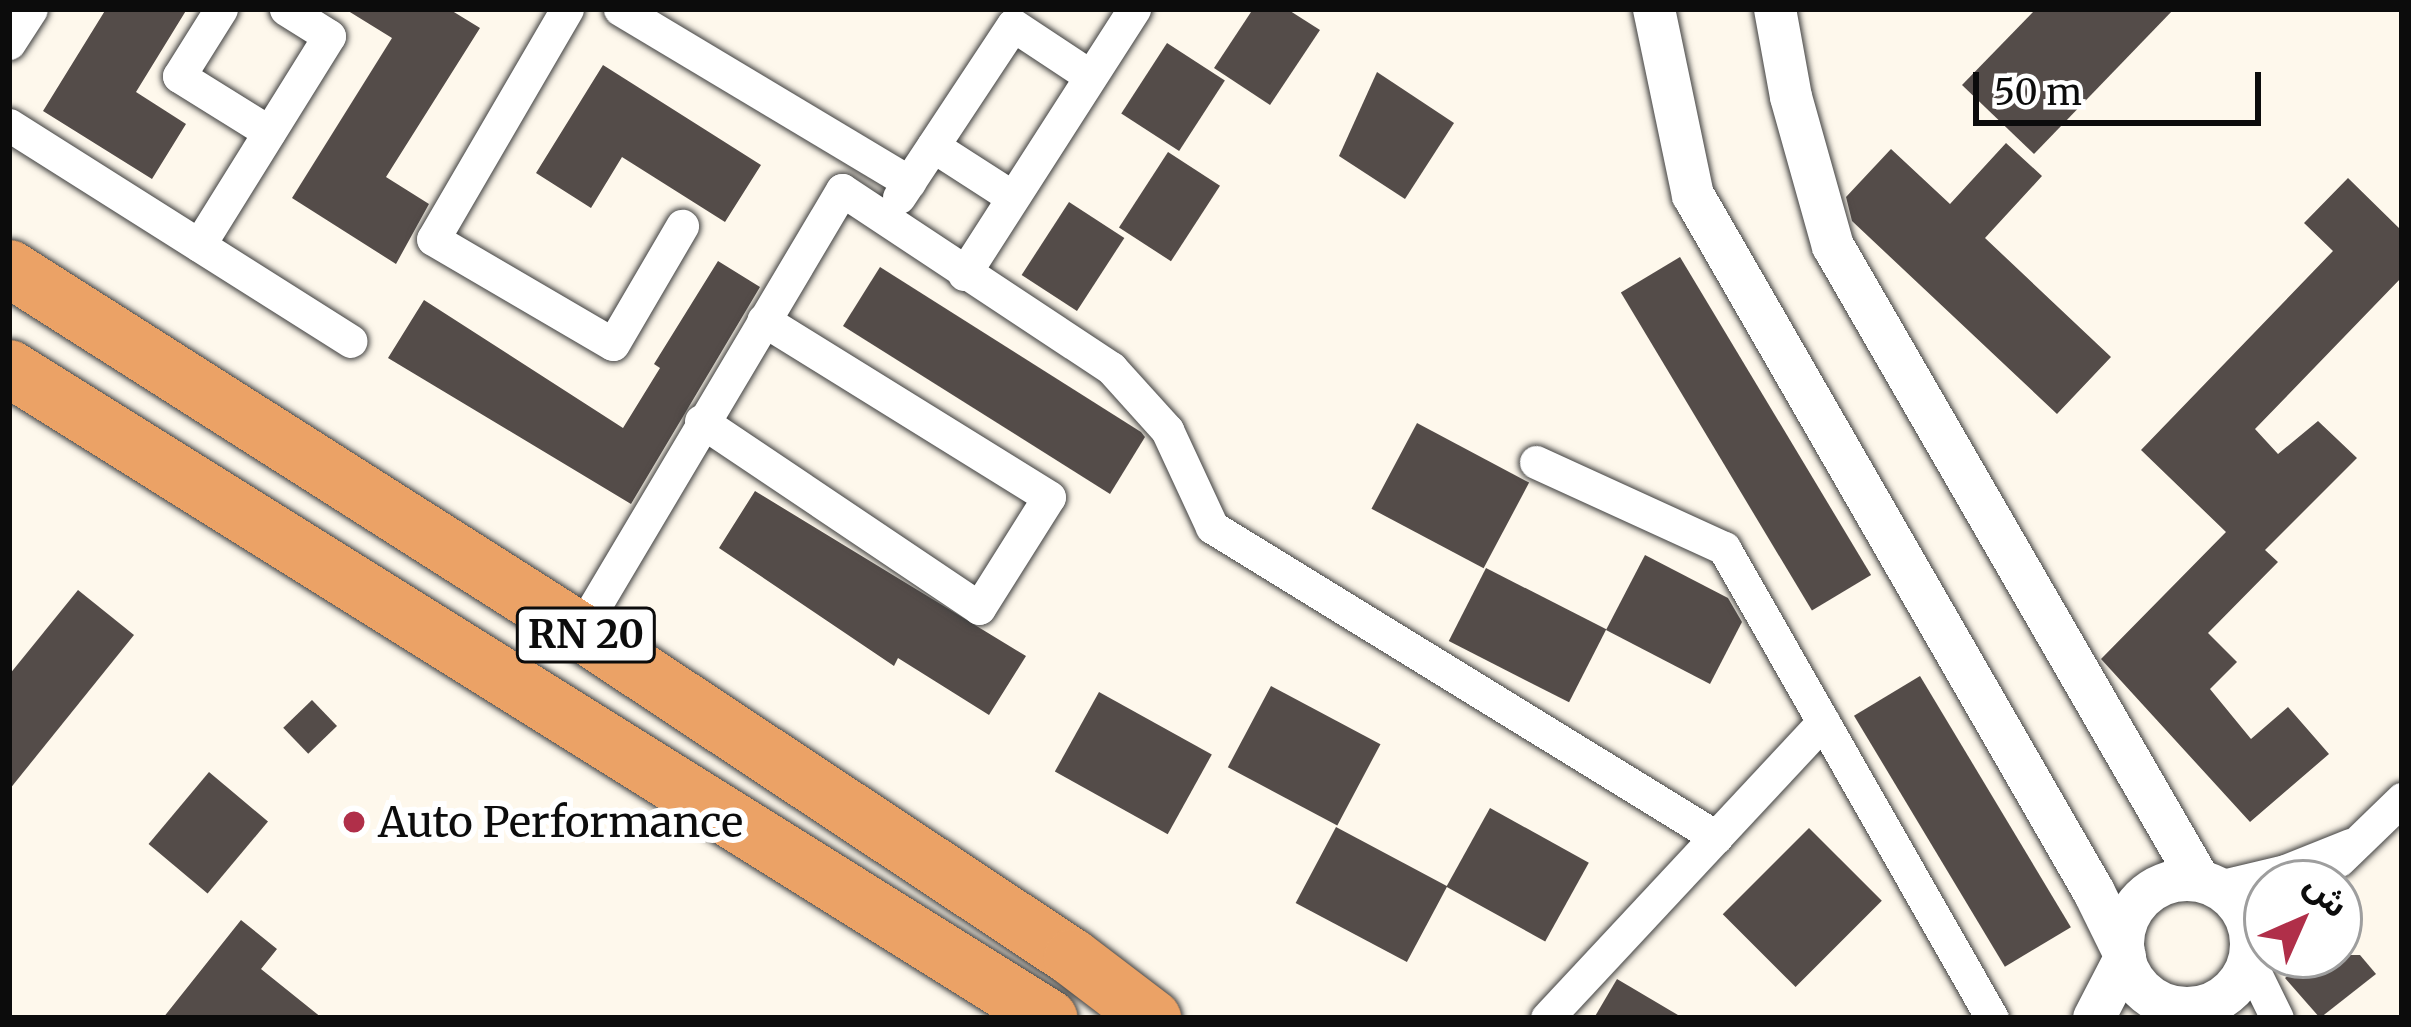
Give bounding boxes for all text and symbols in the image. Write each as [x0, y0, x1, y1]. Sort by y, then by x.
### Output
scale bar [1979, 48, 2267, 122]
text: 50 m [1994, 70, 2082, 115]
road number: RN 20 [514, 602, 658, 668]
place label: Auto Performance [378, 797, 743, 847]
marker: Auto Performance [341, 809, 367, 835]
north arrow [2243, 859, 2363, 979]
text: ش [2296, 865, 2357, 926]

